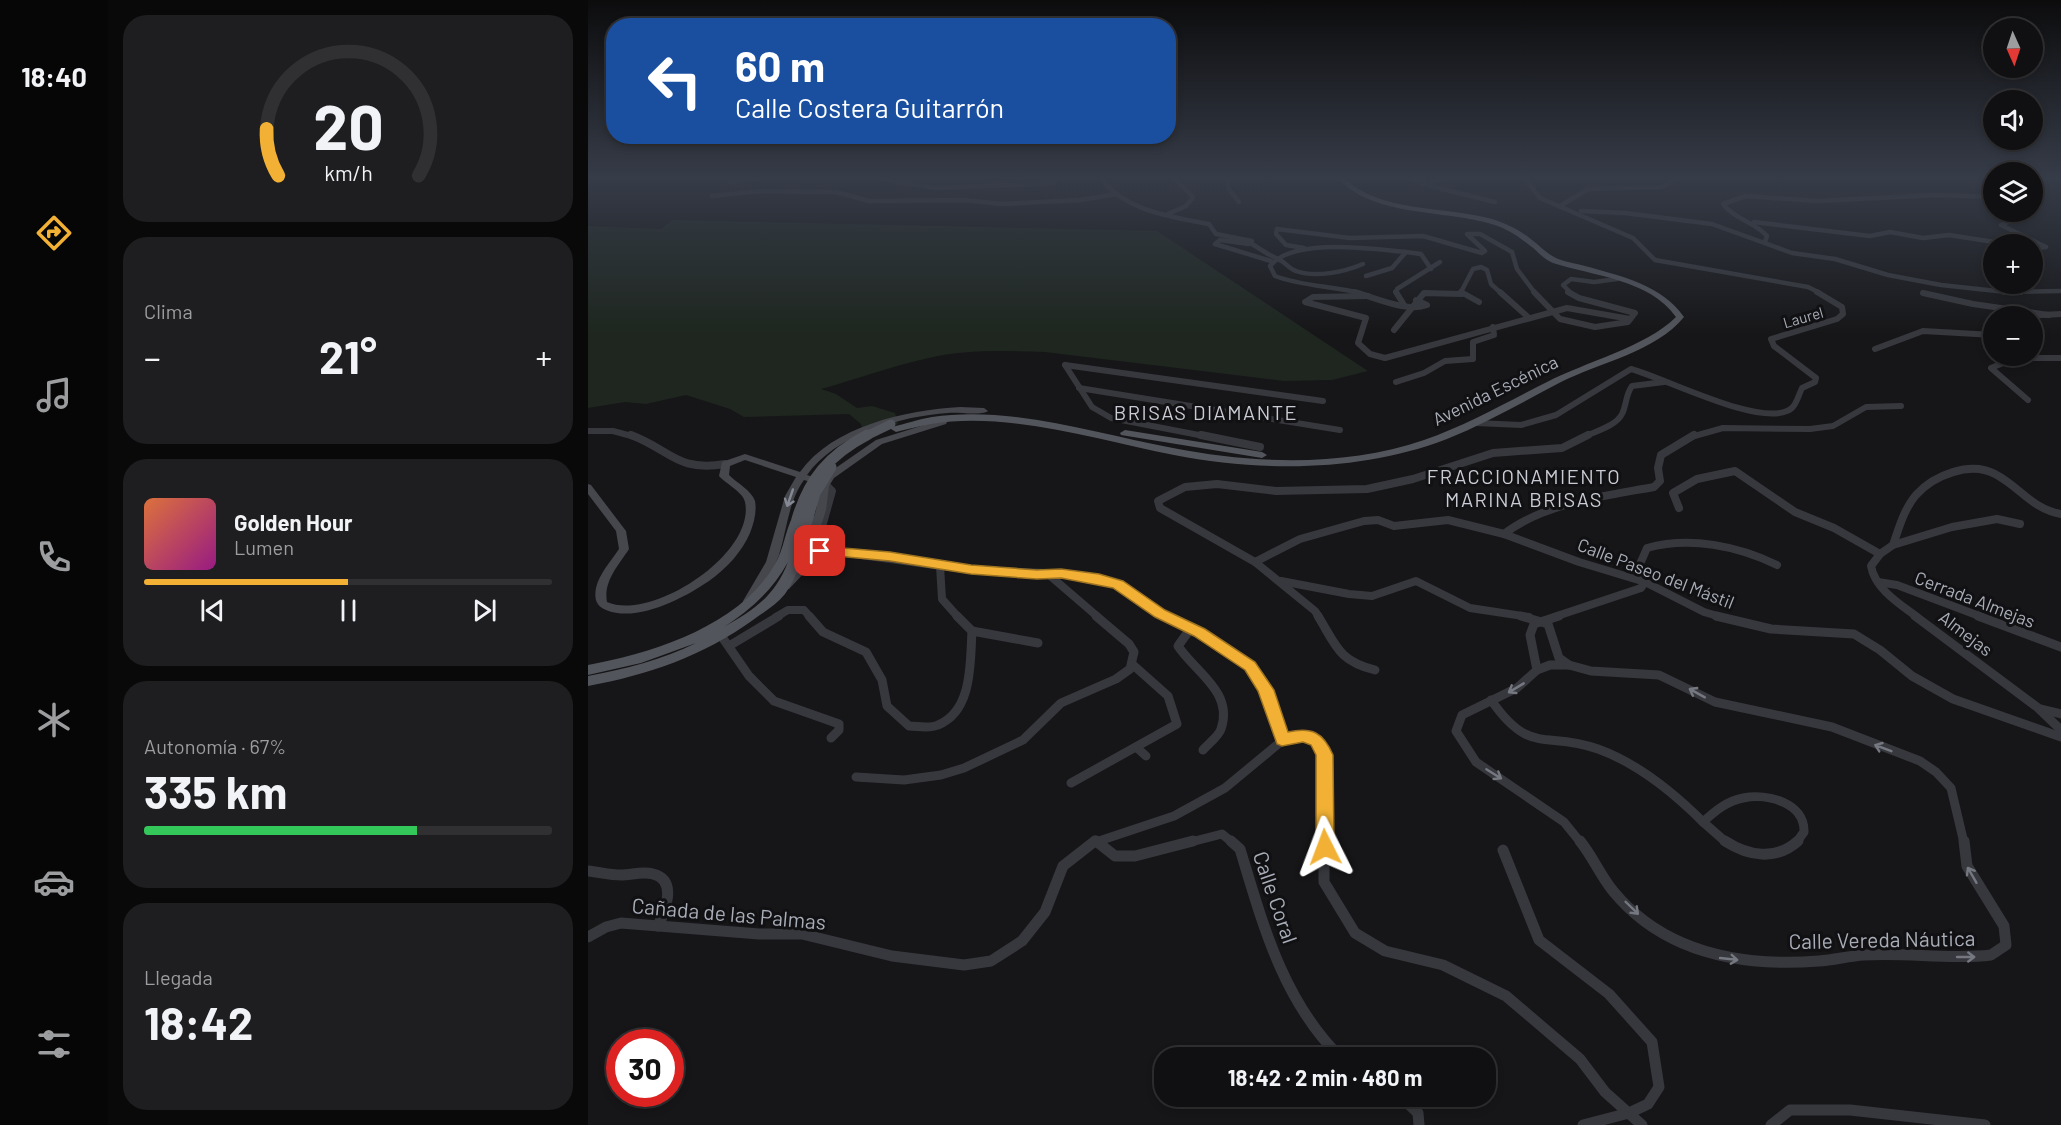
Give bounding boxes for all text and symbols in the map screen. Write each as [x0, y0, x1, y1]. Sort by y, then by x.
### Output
north arrow [1983, 18, 2043, 78]
map controls [1983, 18, 2043, 366]
text: 60 m [735, 40, 825, 90]
icon: left [636, 42, 714, 120]
text: 18:40 [21, 60, 87, 92]
text: 20 [313, 88, 383, 162]
button: sound [1983, 90, 2043, 150]
text: Calle Costera Guitarrón [735, 91, 1004, 123]
text: km/h [324, 160, 372, 185]
button: layers [1983, 162, 2043, 222]
icon: directions [33, 212, 75, 254]
button: + [1983, 234, 2043, 294]
text: Clima [144, 299, 193, 323]
street label: Laurel [1781, 303, 1825, 331]
button: − [1983, 306, 2043, 366]
text: 21° [319, 329, 377, 383]
text: − [144, 337, 161, 377]
text: + [536, 337, 552, 377]
street label: Avenida Escénica [1429, 350, 1561, 430]
icon: music [33, 374, 75, 416]
district label: BRISAS DIAMANTE [1114, 400, 1298, 424]
district label: FRACCIONAMIENTO MARINA BRISAS [1427, 464, 1621, 511]
one-way arrow [784, 488, 795, 507]
text: Golden Hour [234, 509, 352, 535]
pin [794, 525, 845, 576]
street label: Calle Paseo del Mástil [1575, 533, 1737, 613]
icon: arrive [803, 534, 836, 567]
text: Lumen [234, 535, 294, 559]
icon: phone [33, 536, 75, 578]
street label: Cerrada Almejas [1912, 566, 2038, 632]
icon: previous [196, 594, 229, 627]
icon: pause [332, 594, 365, 627]
icon: next [468, 594, 501, 627]
street label: Almejas [1935, 606, 1997, 660]
one-way arrow [1508, 682, 1525, 694]
one-way arrow [1689, 687, 1707, 698]
icon: climate [33, 699, 75, 741]
text: Autonomía · 67% [144, 734, 286, 758]
one-way arrow [1875, 742, 1893, 753]
text: 335 km [144, 764, 287, 818]
one-way arrow [1485, 768, 1502, 780]
position arrow [1293, 815, 1357, 879]
street label: Calle Coral [1249, 848, 1303, 946]
icon: car [33, 861, 75, 903]
one-way arrow [1966, 867, 1978, 884]
street label: Cañada de las Palmas [631, 892, 827, 934]
one-way arrow [1624, 901, 1639, 915]
street label: Calle Vereda Náutica [1788, 925, 1976, 953]
one-way arrow [1955, 951, 1975, 963]
one-way arrow [1719, 954, 1739, 965]
text: Llegada [144, 965, 213, 989]
text: 18:42 [144, 995, 253, 1049]
icon: filters [33, 1023, 75, 1065]
speed limit sign: 30 [606, 1029, 684, 1107]
text: 18:42 · 2 min · 480 m [1228, 1064, 1422, 1090]

